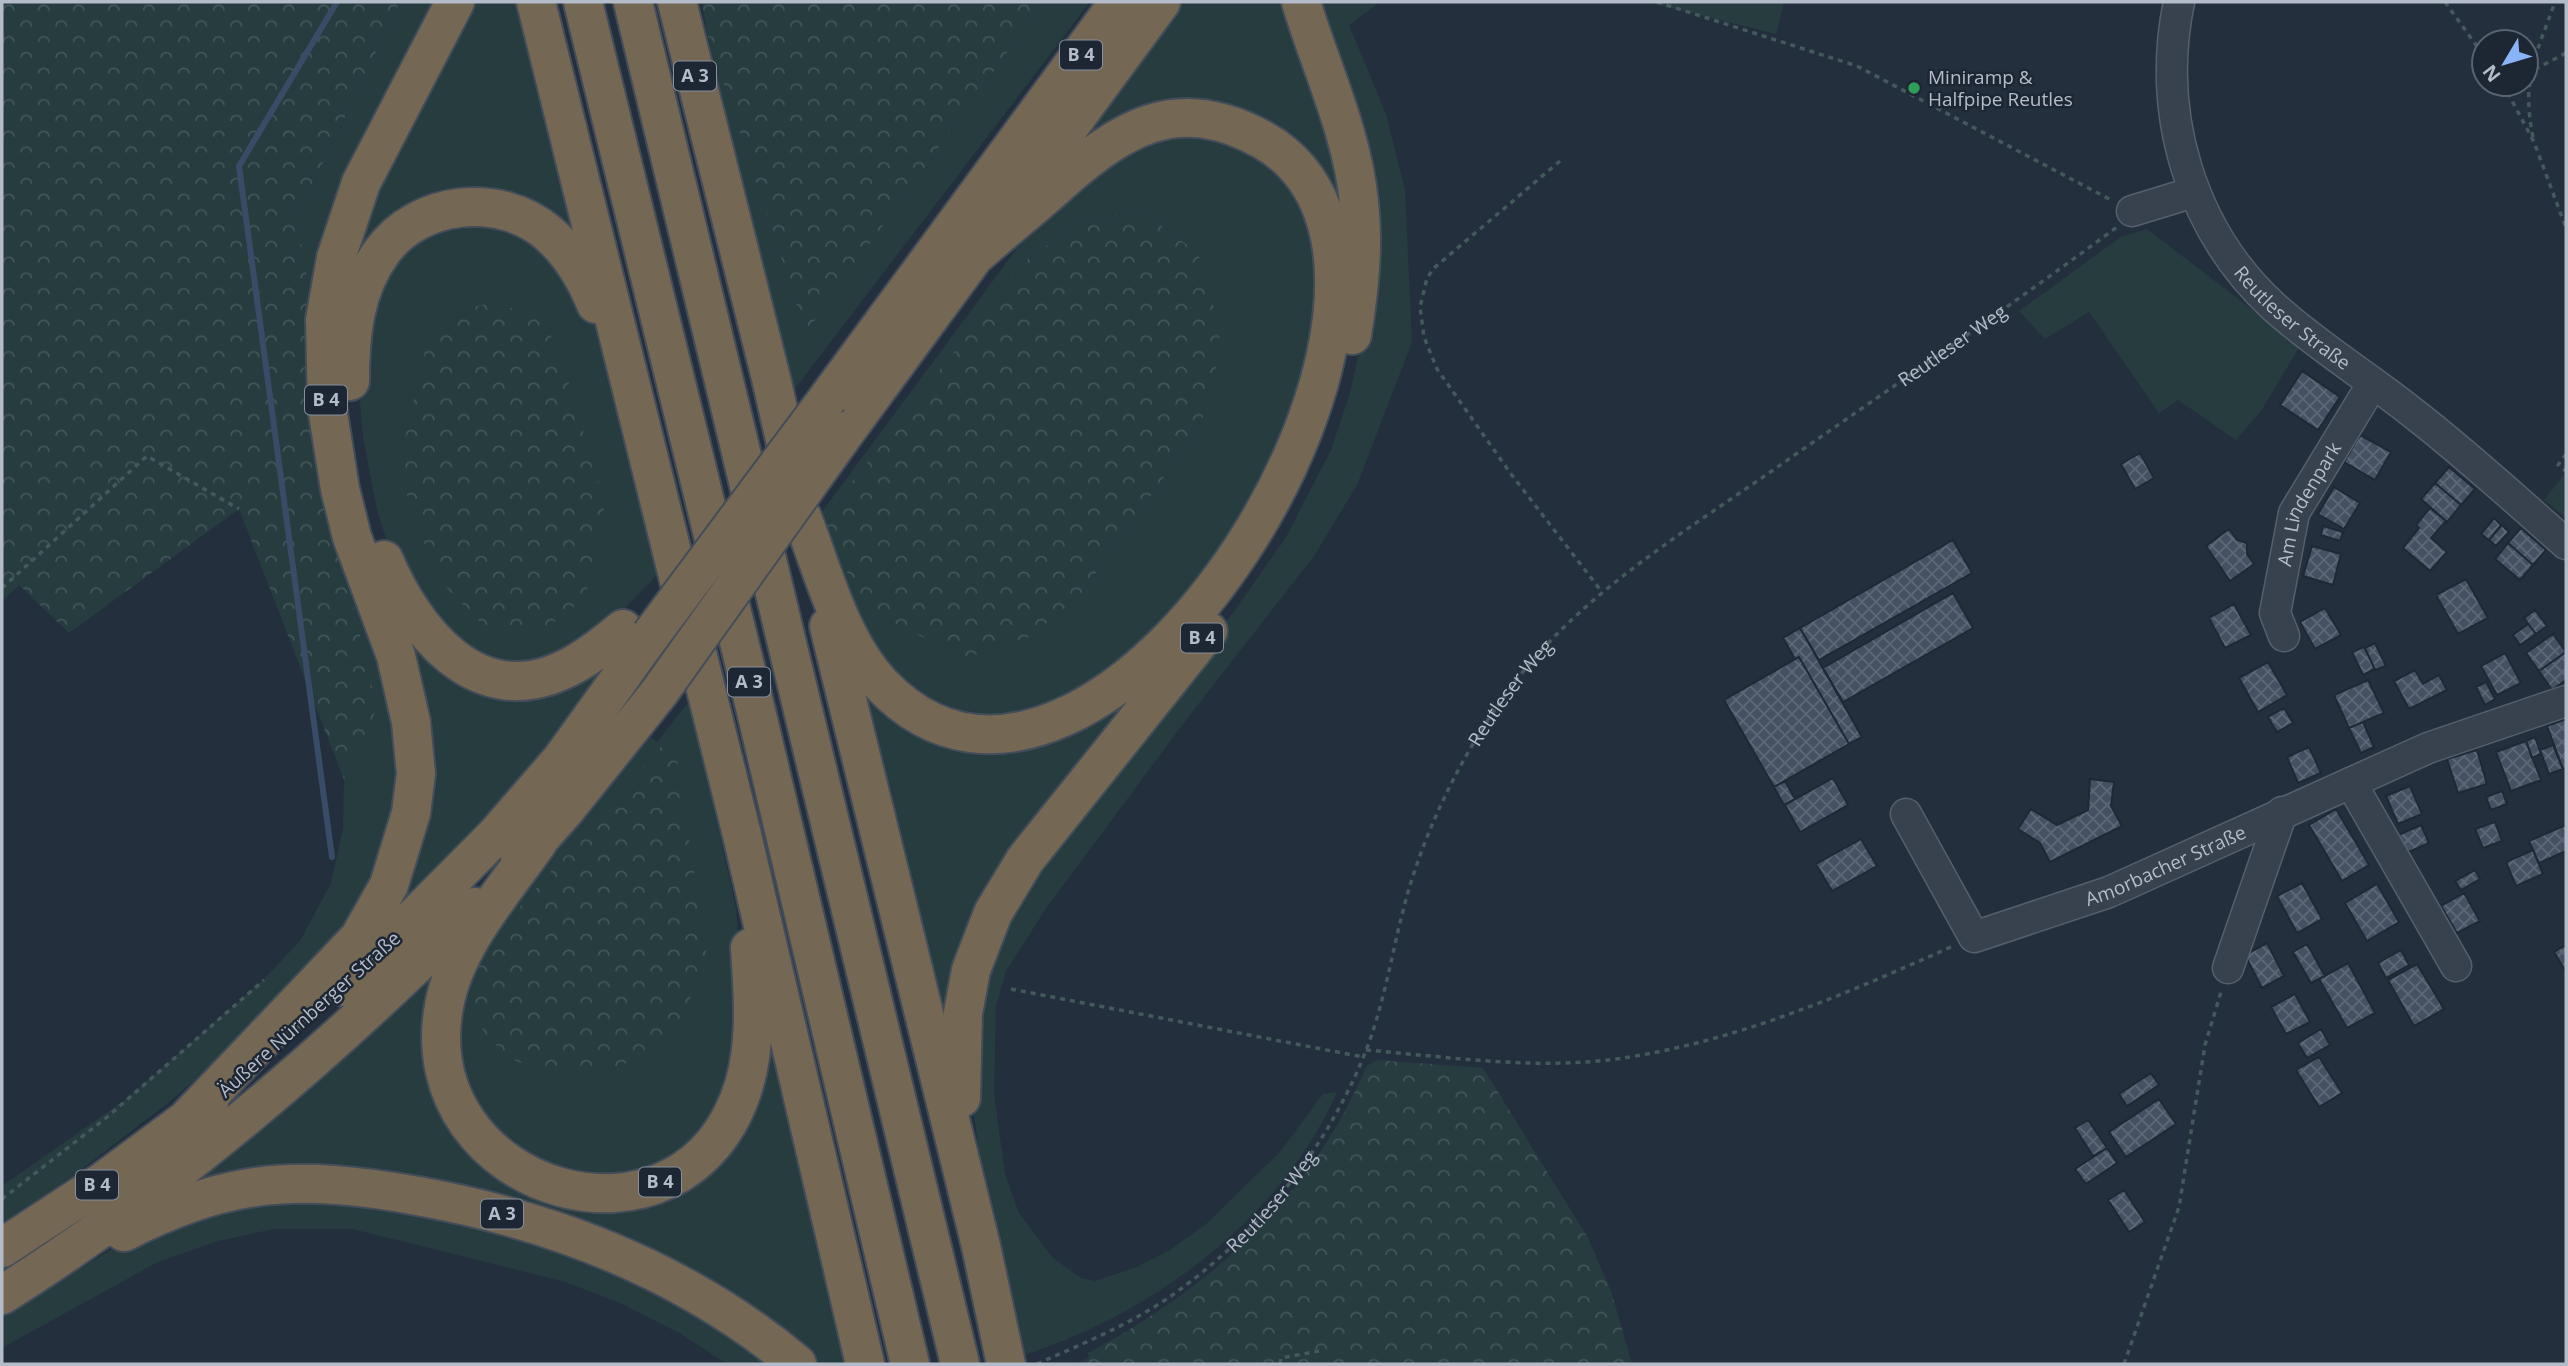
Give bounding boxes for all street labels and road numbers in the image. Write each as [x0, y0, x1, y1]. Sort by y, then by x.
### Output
road number: B 4 [1060, 40, 1102, 70]
road number: A 3 [674, 62, 716, 90]
street label: Reutleser Straße [2228, 260, 2356, 376]
street label: Reutleser Weg [1893, 298, 2012, 393]
road number: B 4 [305, 386, 347, 414]
street label: Am Lindenpark [2271, 437, 2347, 568]
road number: B 4 [1181, 624, 1223, 652]
street label: Reutleser Weg [1462, 633, 1558, 751]
road number: A 3 [728, 668, 770, 696]
street label: Amorbacher Straße [2082, 819, 2250, 912]
street label: Äußere Nürnberger Straße [212, 925, 406, 1103]
street label: Reutleser Weg [1220, 1145, 1323, 1258]
road number: B 4 [639, 1168, 681, 1196]
road number: B 4 [76, 1170, 118, 1200]
road number: A 3 [481, 1199, 523, 1228]

